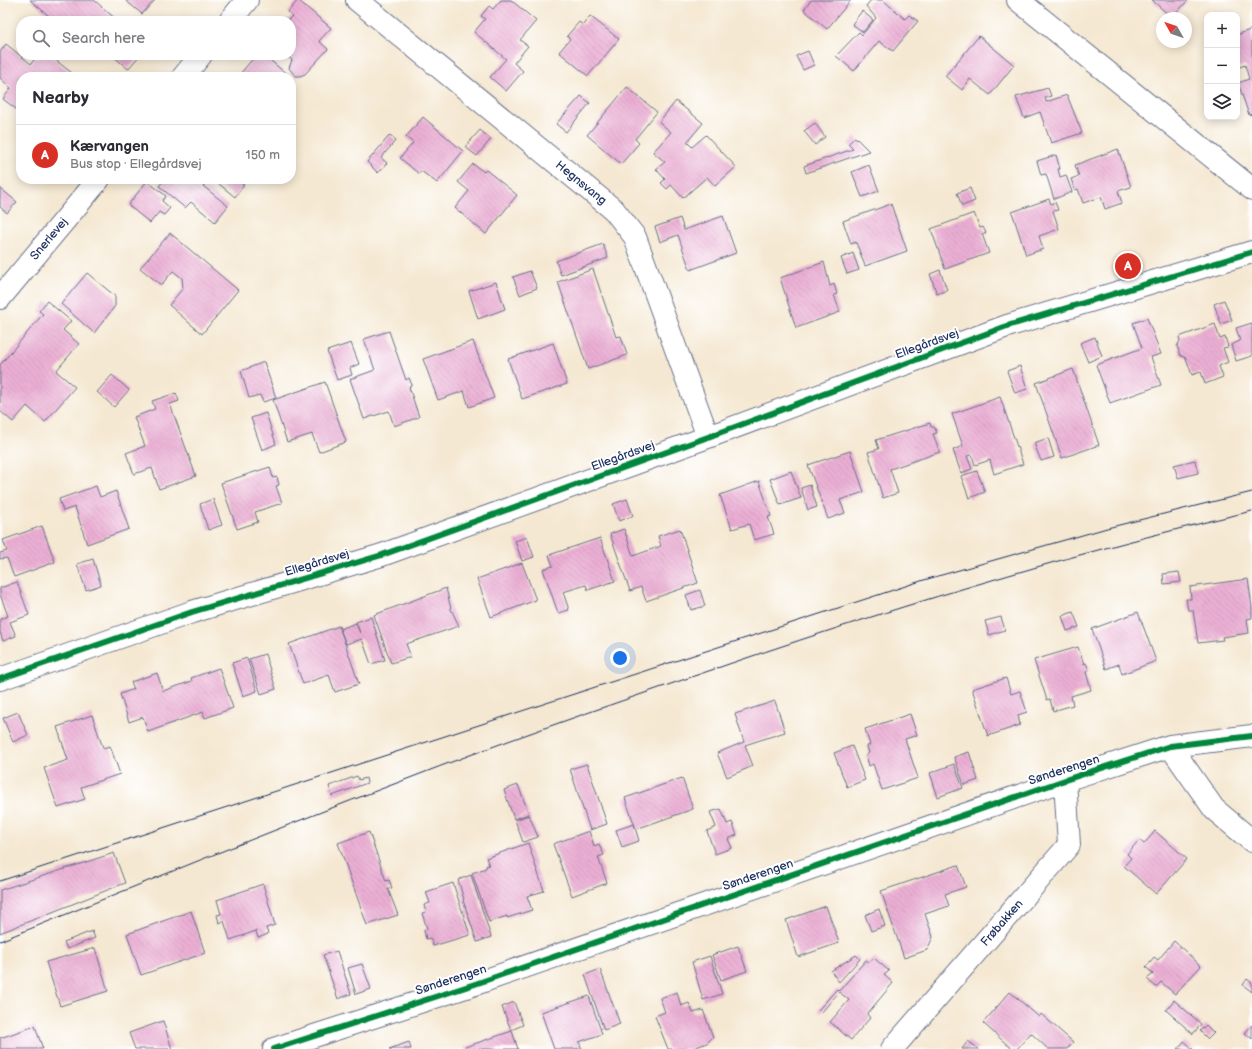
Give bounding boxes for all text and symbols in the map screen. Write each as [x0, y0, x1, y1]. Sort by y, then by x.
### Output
north arrow [1156, 12, 1192, 48]
map controls [1204, 12, 1240, 120]
button: + [1204, 12, 1240, 48]
search box [16, 16, 296, 60]
icon: search [30, 27, 52, 49]
text: Search here [62, 29, 145, 48]
button: − [1204, 48, 1240, 84]
button: layers [1204, 84, 1240, 120]
text: Nearby [32, 88, 89, 108]
text: Kærvangen [70, 137, 149, 156]
text: A [41, 147, 49, 163]
text: 150 m [246, 147, 280, 163]
text: Bus stop · Ellegårdsvej [70, 156, 202, 172]
street label: Hegnsvang [552, 158, 610, 208]
street label: Snerlevej [27, 215, 71, 263]
pin: A [1115, 251, 1141, 281]
street label: Ellegårdsvej [893, 326, 961, 362]
street label: Ellegårdsvej [589, 438, 657, 474]
street label: Ellegårdsvej [283, 546, 351, 580]
your location [610, 648, 630, 668]
street label: Sønderengen [1027, 751, 1102, 789]
street label: Sønderengen [721, 856, 795, 894]
street label: Frøbakken [978, 896, 1027, 949]
street label: Sønderengen [414, 961, 489, 999]

